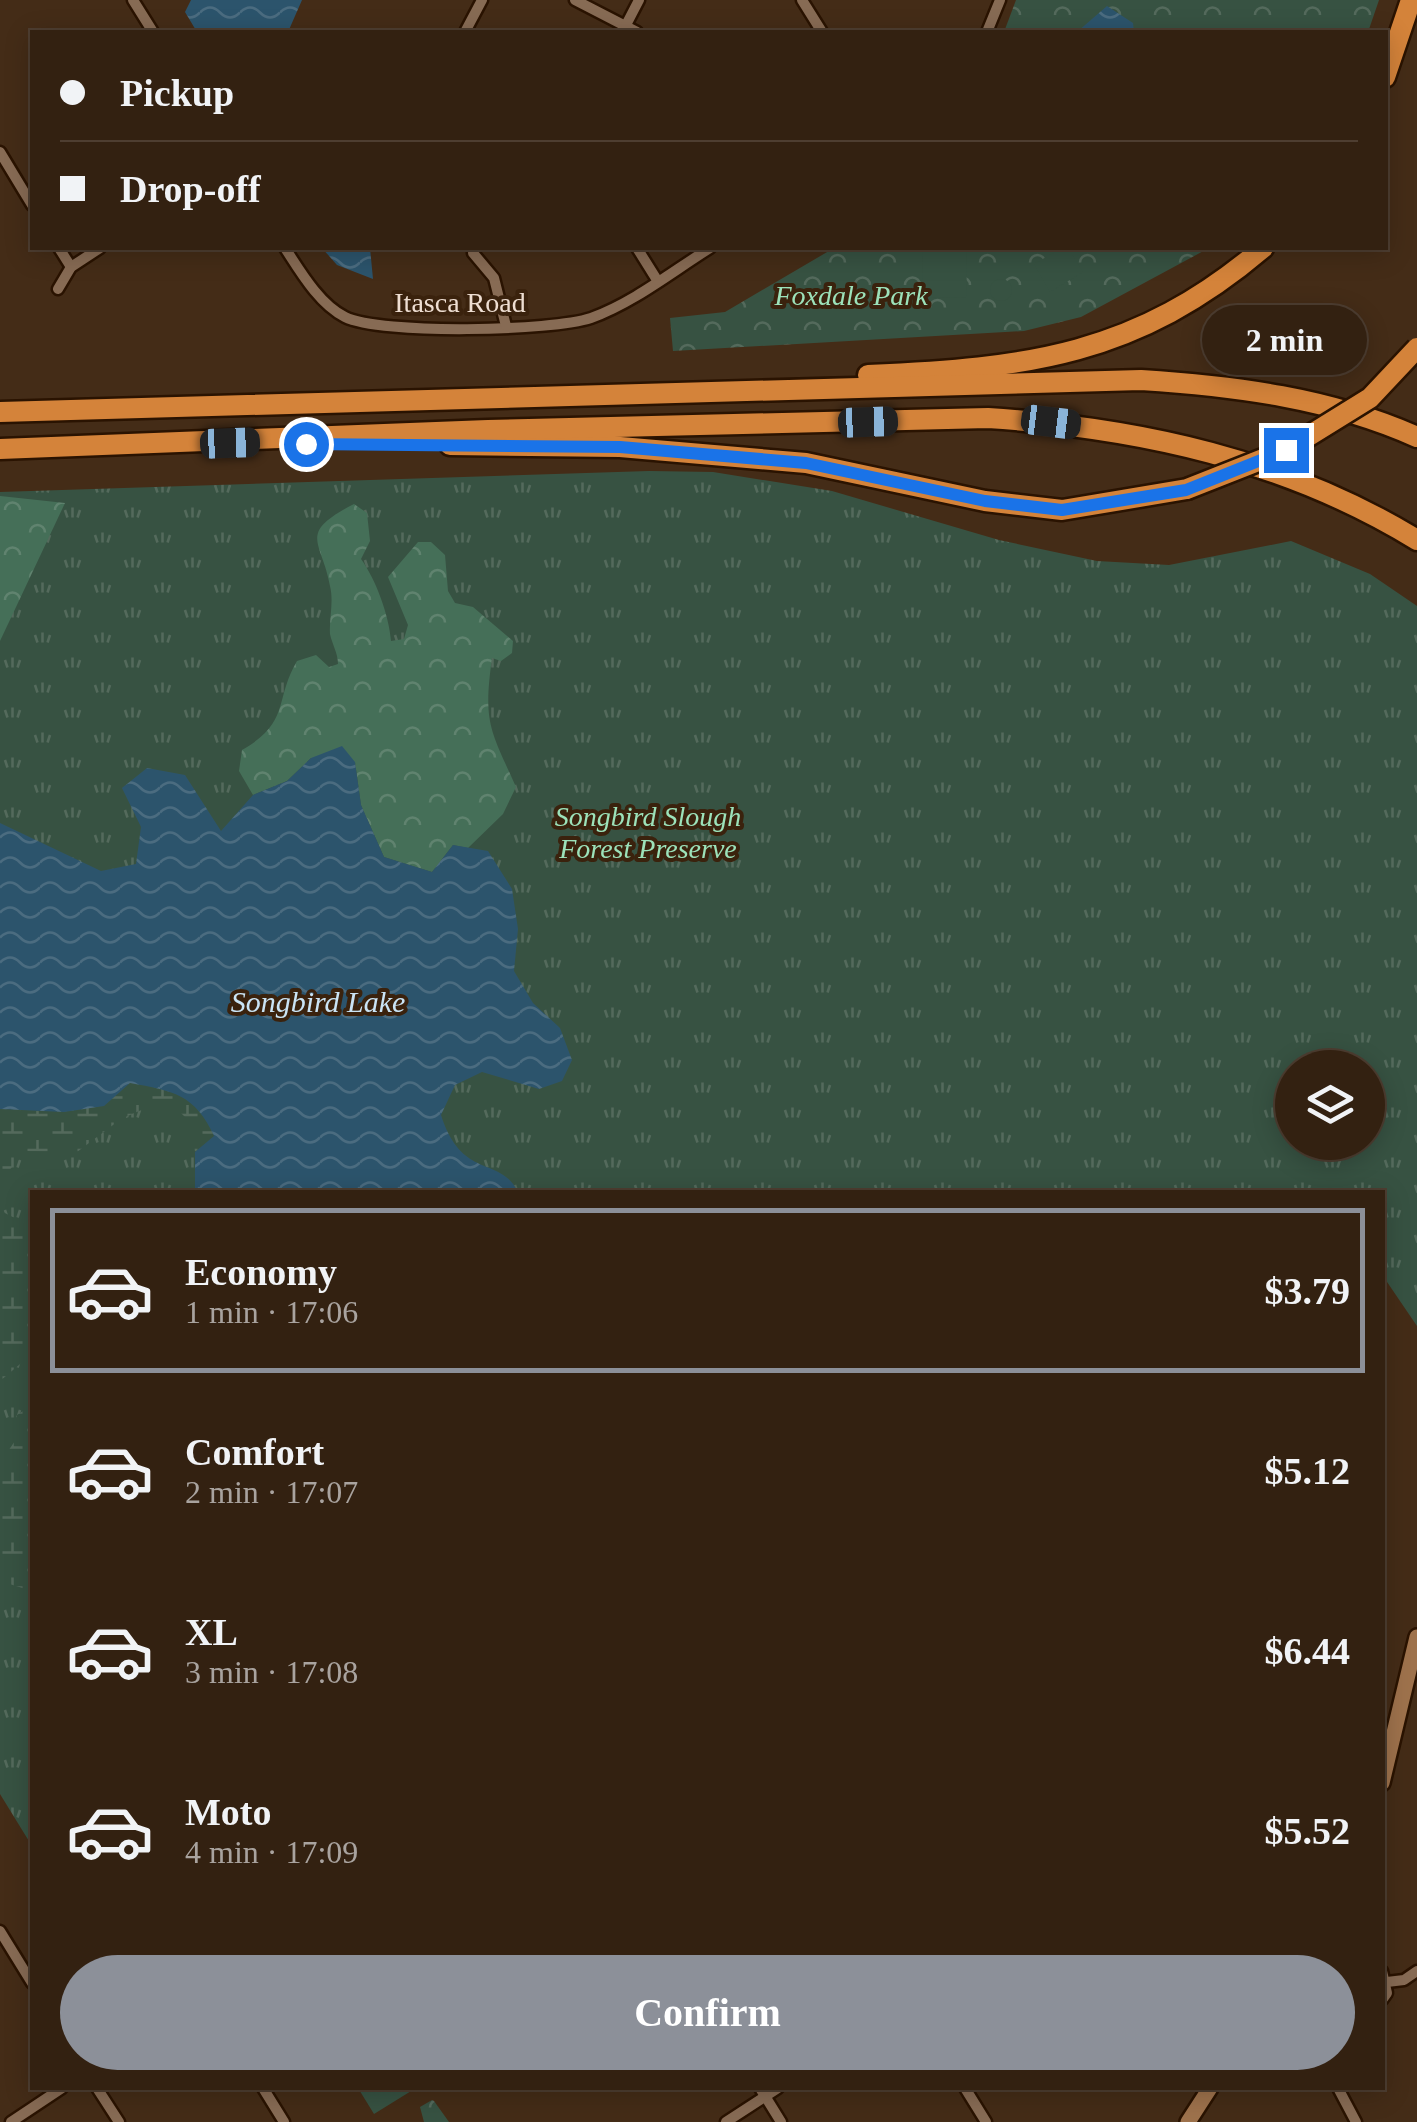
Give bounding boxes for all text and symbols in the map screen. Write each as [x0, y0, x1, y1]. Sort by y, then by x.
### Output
text: Pickup [120, 72, 234, 114]
text: Drop-off [120, 168, 261, 210]
park label: Foxdale Park [773, 280, 928, 311]
street label: Itasca Road [394, 287, 526, 318]
callout: 2 min [1204, 305, 1368, 375]
text: 2 min [1246, 322, 1323, 358]
car [1019, 403, 1083, 441]
car [837, 406, 899, 438]
route start [284, 422, 329, 467]
car [199, 427, 261, 459]
route end [1264, 428, 1309, 473]
park label: Songbird Slough Forest Preserve [555, 801, 741, 864]
water label: Songbird Lake [231, 985, 405, 1018]
map controls [1275, 1050, 1385, 1160]
button: layers [1275, 1050, 1385, 1160]
icon: car [65, 1246, 155, 1336]
text: Economy [185, 1251, 337, 1293]
text: $3.79 [1265, 1270, 1350, 1312]
text: 1 min · 17:06 [185, 1294, 358, 1330]
icon: car [65, 1426, 155, 1516]
text: Comfort [185, 1431, 324, 1473]
text: $5.12 [1265, 1450, 1350, 1492]
text: 2 min · 17:07 [185, 1474, 358, 1510]
icon: car [65, 1606, 155, 1696]
text: XL [185, 1611, 238, 1653]
text: $6.44 [1265, 1630, 1350, 1672]
text: 3 min · 17:08 [185, 1654, 358, 1690]
icon: car [65, 1786, 155, 1876]
text: Moto [185, 1791, 272, 1833]
text: $5.52 [1265, 1810, 1350, 1852]
text: 4 min · 17:09 [185, 1834, 358, 1870]
button: Confirm [60, 1955, 1355, 2070]

